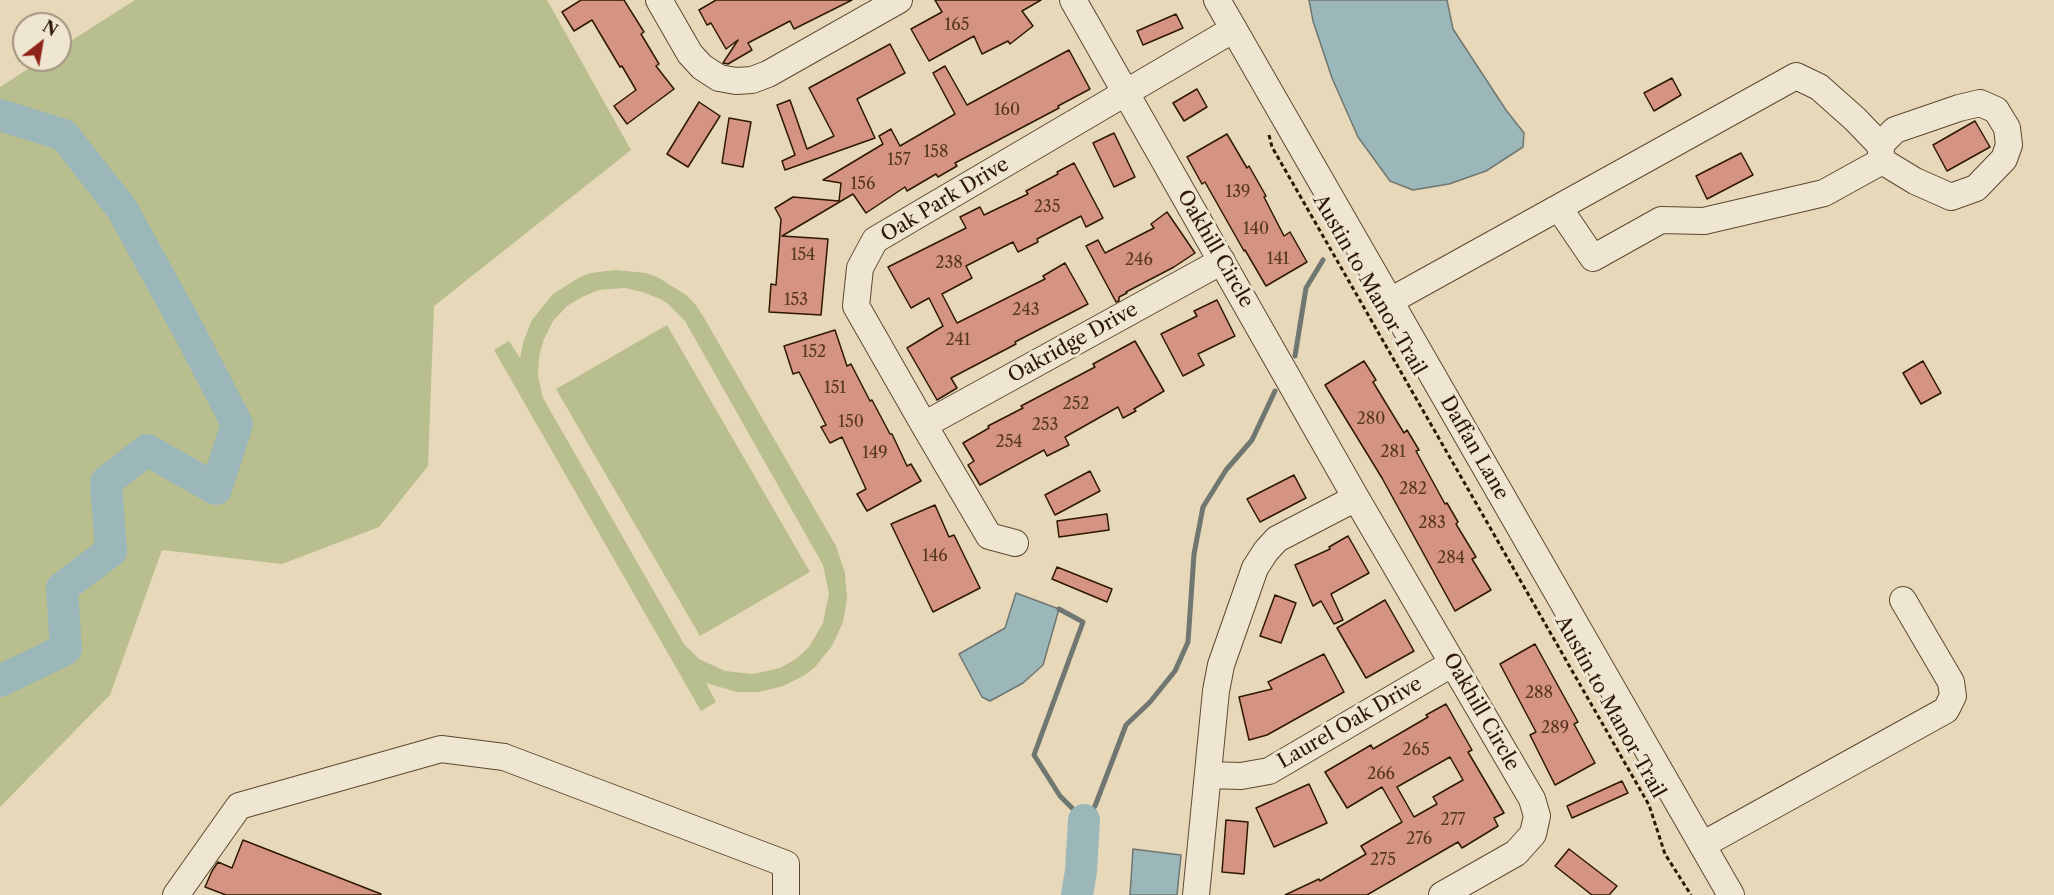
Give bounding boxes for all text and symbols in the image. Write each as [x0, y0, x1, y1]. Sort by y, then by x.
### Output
north arrow [12, 12, 72, 72]
house number: 165 [945, 15, 969, 35]
text: N [39, 16, 61, 40]
house number: 160 [994, 100, 1020, 120]
house number: 158 [924, 142, 948, 162]
house number: 157 [887, 150, 911, 170]
street label: Oak Park Drive [877, 152, 1013, 248]
house number: 156 [851, 174, 875, 194]
house number: 139 [1226, 182, 1250, 202]
street label: Oakhill Circle [1172, 186, 1258, 312]
street label: Austin to Manor Trail [1307, 190, 1431, 380]
house number: 235 [1034, 197, 1060, 217]
house number: 140 [1243, 219, 1269, 239]
house number: 154 [791, 245, 815, 265]
house number: 141 [1267, 249, 1289, 269]
house number: 246 [1125, 250, 1153, 270]
house number: 238 [935, 253, 963, 273]
house number: 153 [784, 290, 808, 310]
street label: Oakridge Drive [1004, 298, 1142, 388]
house number: 243 [1012, 300, 1040, 320]
house number: 241 [945, 330, 971, 350]
house number: 152 [802, 342, 826, 362]
house number: 151 [824, 378, 846, 398]
street label: Daffan Lane [1435, 392, 1513, 504]
house number: 252 [1062, 394, 1090, 414]
house number: 280 [1357, 409, 1385, 429]
house number: 150 [838, 412, 864, 432]
house number: 253 [1032, 415, 1058, 435]
house number: 254 [995, 432, 1023, 452]
house number: 281 [1380, 442, 1406, 462]
house number: 149 [862, 443, 888, 463]
house number: 282 [1399, 479, 1427, 499]
house number: 283 [1418, 513, 1446, 533]
house number: 146 [922, 546, 948, 566]
house number: 284 [1437, 548, 1465, 568]
street label: Austin to Manor Trail [1550, 612, 1670, 802]
street label: Oakhill Circle [1438, 649, 1524, 775]
street label: Laurel Oak Drive [1274, 672, 1426, 774]
house number: 288 [1525, 683, 1553, 703]
house number: 289 [1541, 718, 1569, 738]
house number: 265 [1402, 740, 1430, 760]
house number: 266 [1367, 764, 1395, 784]
house number: 277 [1441, 810, 1465, 830]
house number: 276 [1406, 829, 1432, 849]
house number: 275 [1370, 850, 1396, 870]

